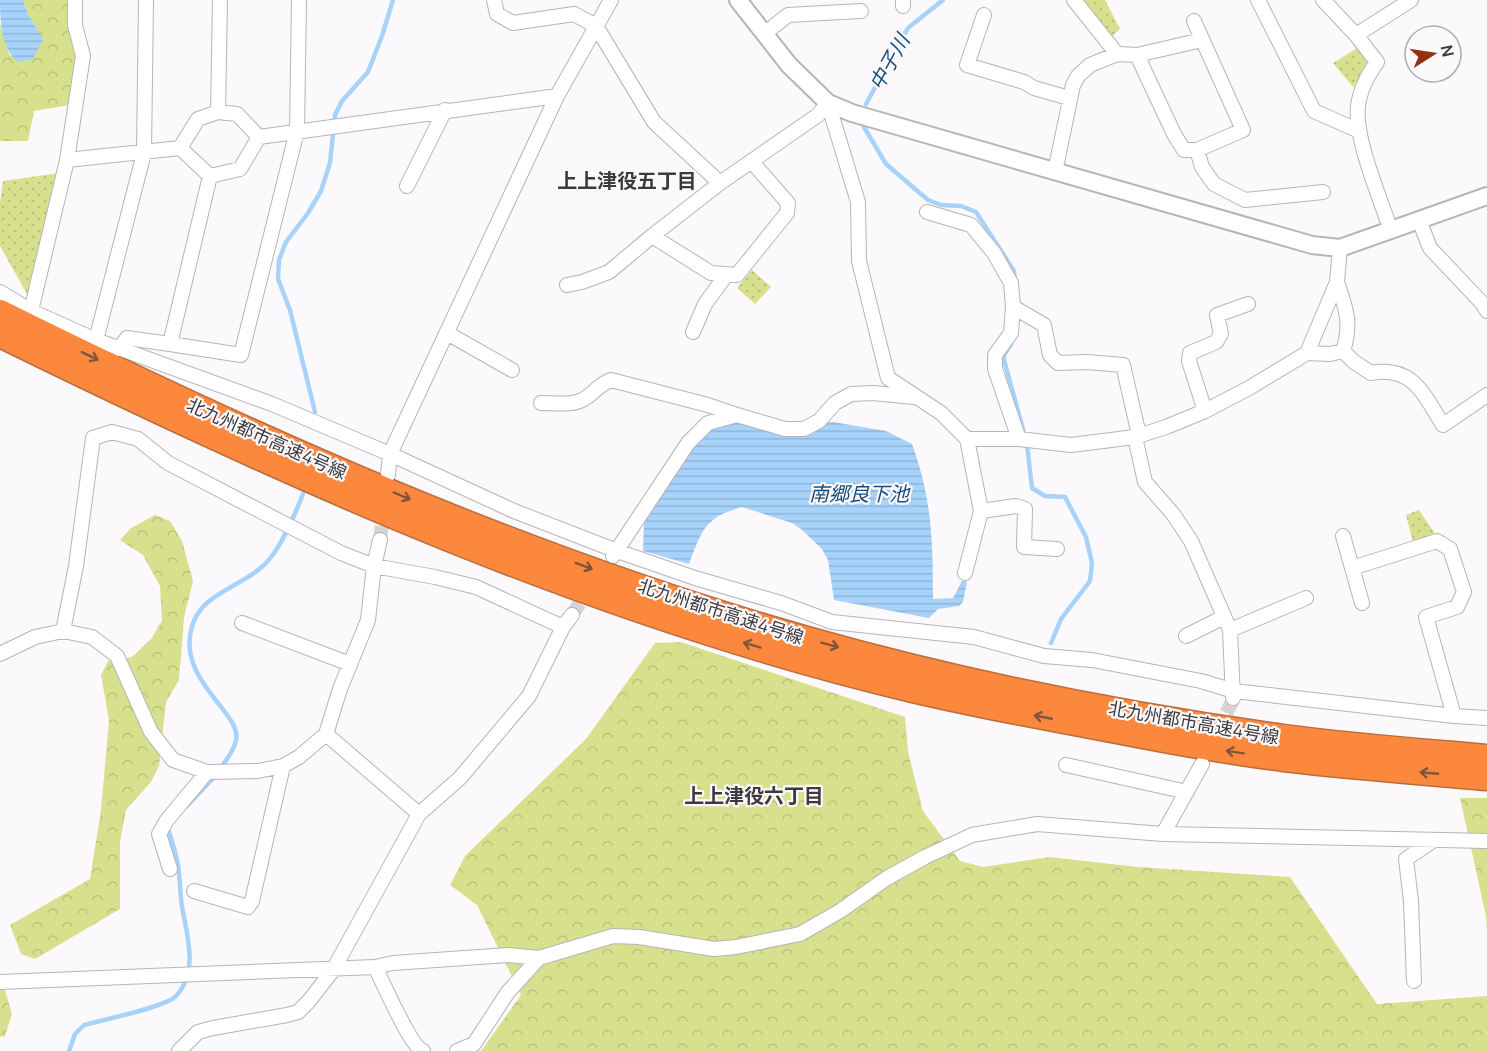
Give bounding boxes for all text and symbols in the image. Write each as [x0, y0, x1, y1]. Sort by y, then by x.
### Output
north arrow [1403, 24, 1463, 84]
water label: 中子川 [863, 27, 916, 95]
text: N [1436, 43, 1460, 59]
district label: 上上津役五丁目 [557, 167, 697, 194]
one-way arrow [81, 351, 99, 363]
street label: 北九州都市高速4号線 [183, 392, 351, 484]
water label: 南郷良下池 [809, 480, 911, 507]
one-way arrow [392, 491, 411, 502]
one-way arrow [574, 562, 593, 573]
street label: 北九州都市高速4号線 [635, 573, 807, 649]
one-way arrow [743, 639, 762, 650]
one-way arrow [820, 640, 839, 651]
street label: 北九州都市高速4号線 [1107, 695, 1281, 749]
one-way arrow [1034, 711, 1053, 722]
one-way arrow [1226, 746, 1245, 757]
one-way arrow [1419, 767, 1439, 778]
district label: 上上津役六丁目 [684, 782, 824, 809]

